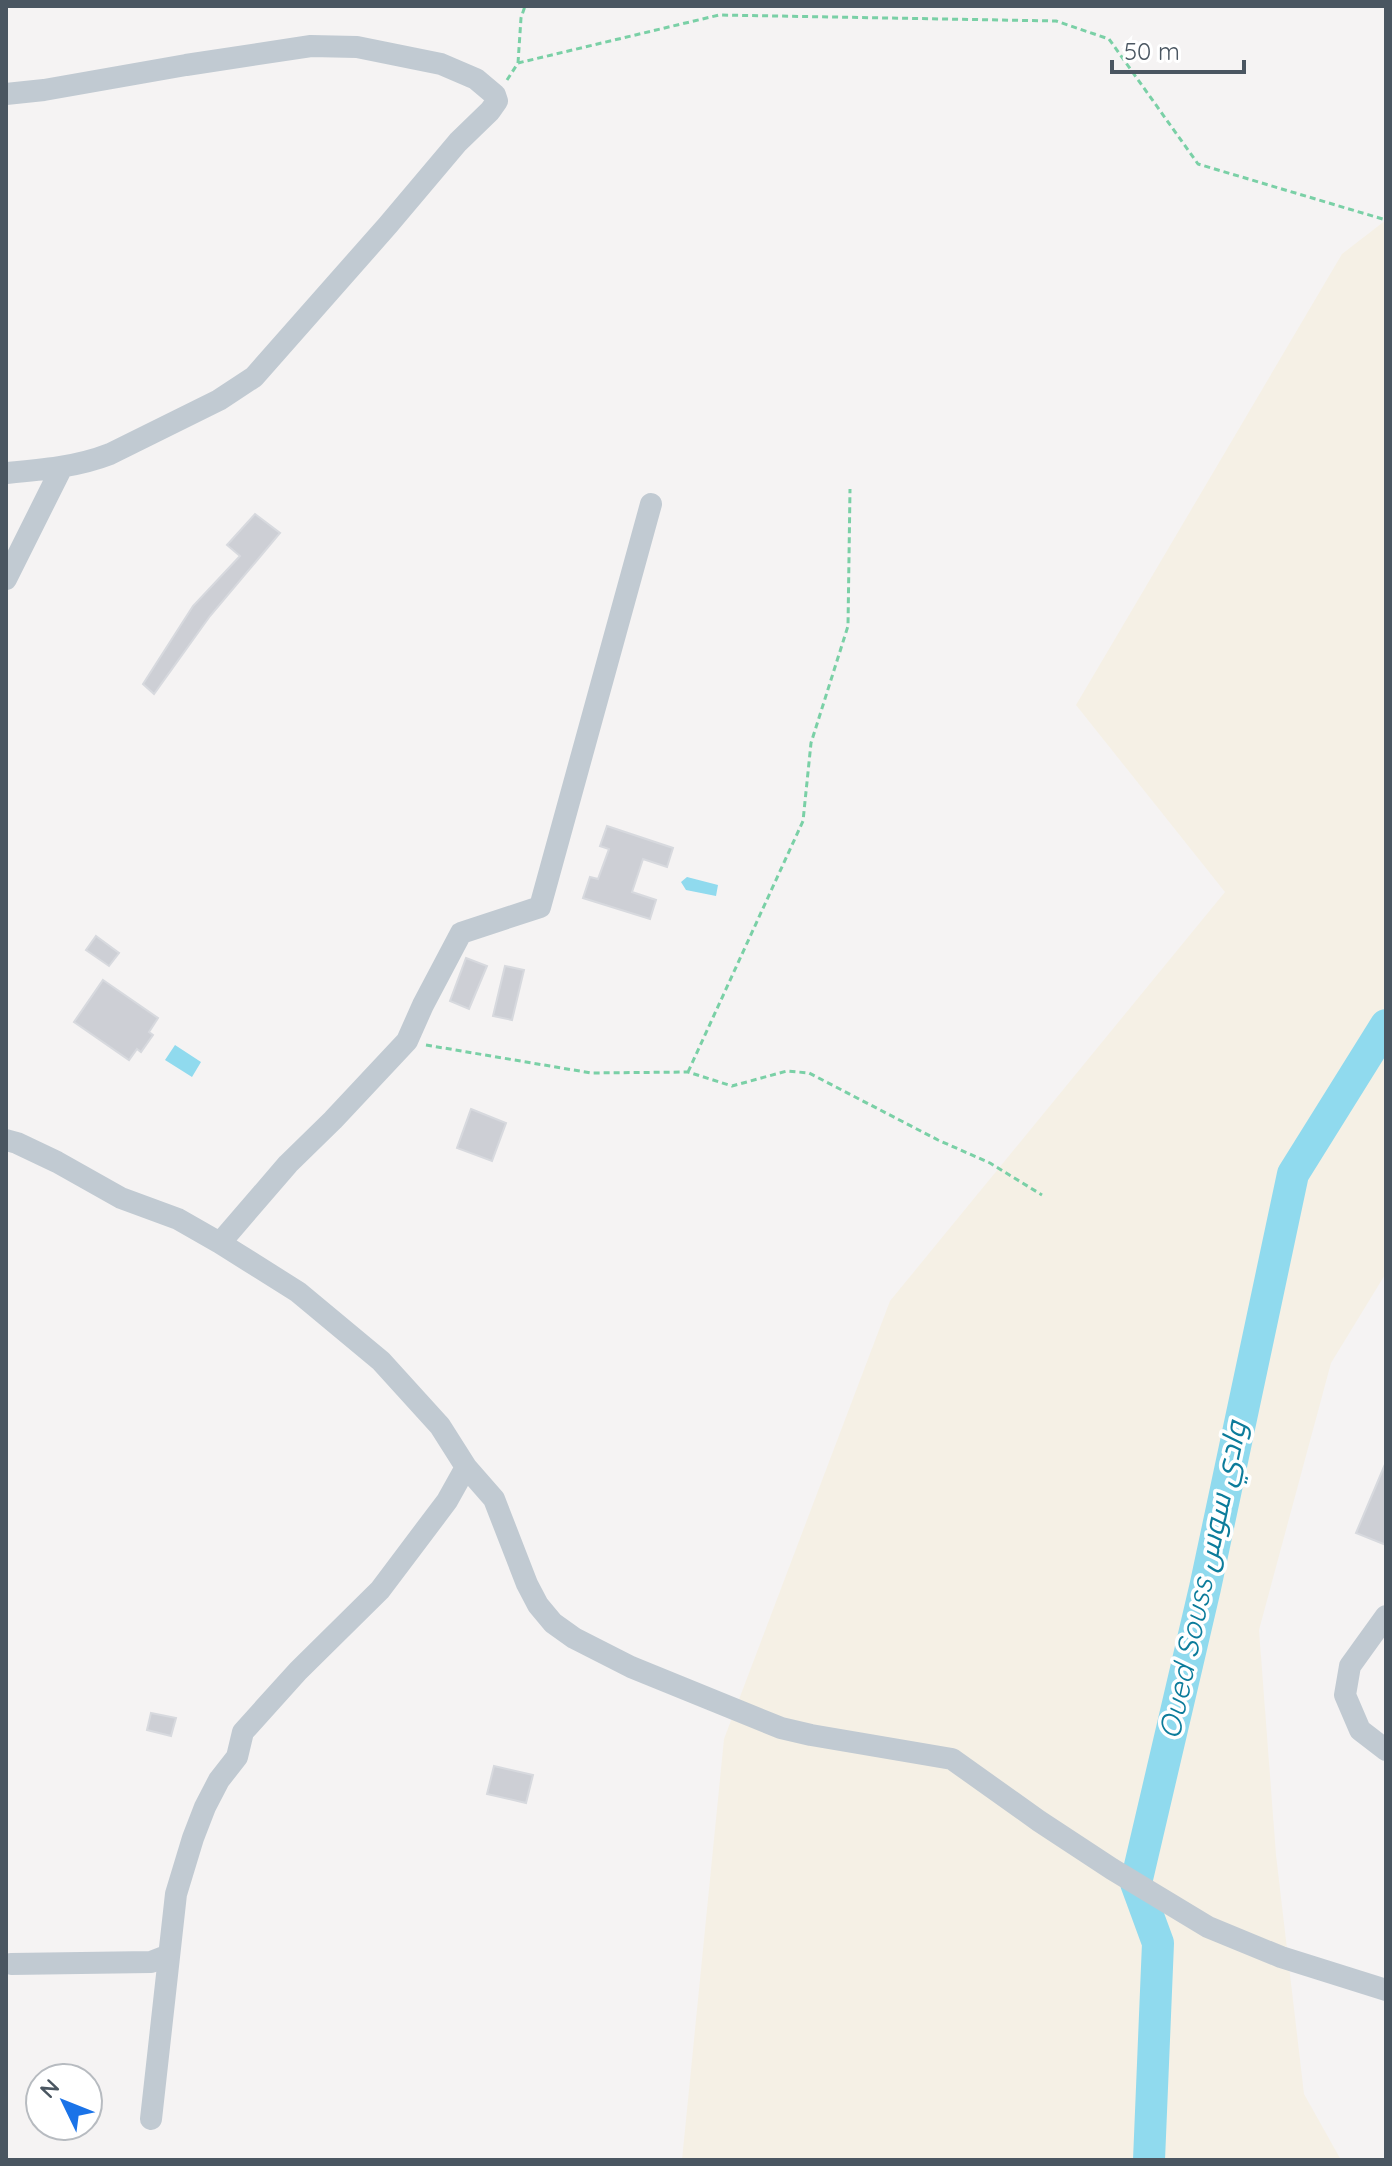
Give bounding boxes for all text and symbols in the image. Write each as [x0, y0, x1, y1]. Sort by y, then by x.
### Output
scale bar [1112, 24, 1244, 74]
text: 50 m [1124, 36, 1180, 66]
water label: Oued Souss وادي سوس [1150, 1416, 1260, 1743]
north arrow [24, 2062, 104, 2142]
text: N [34, 2073, 65, 2104]

